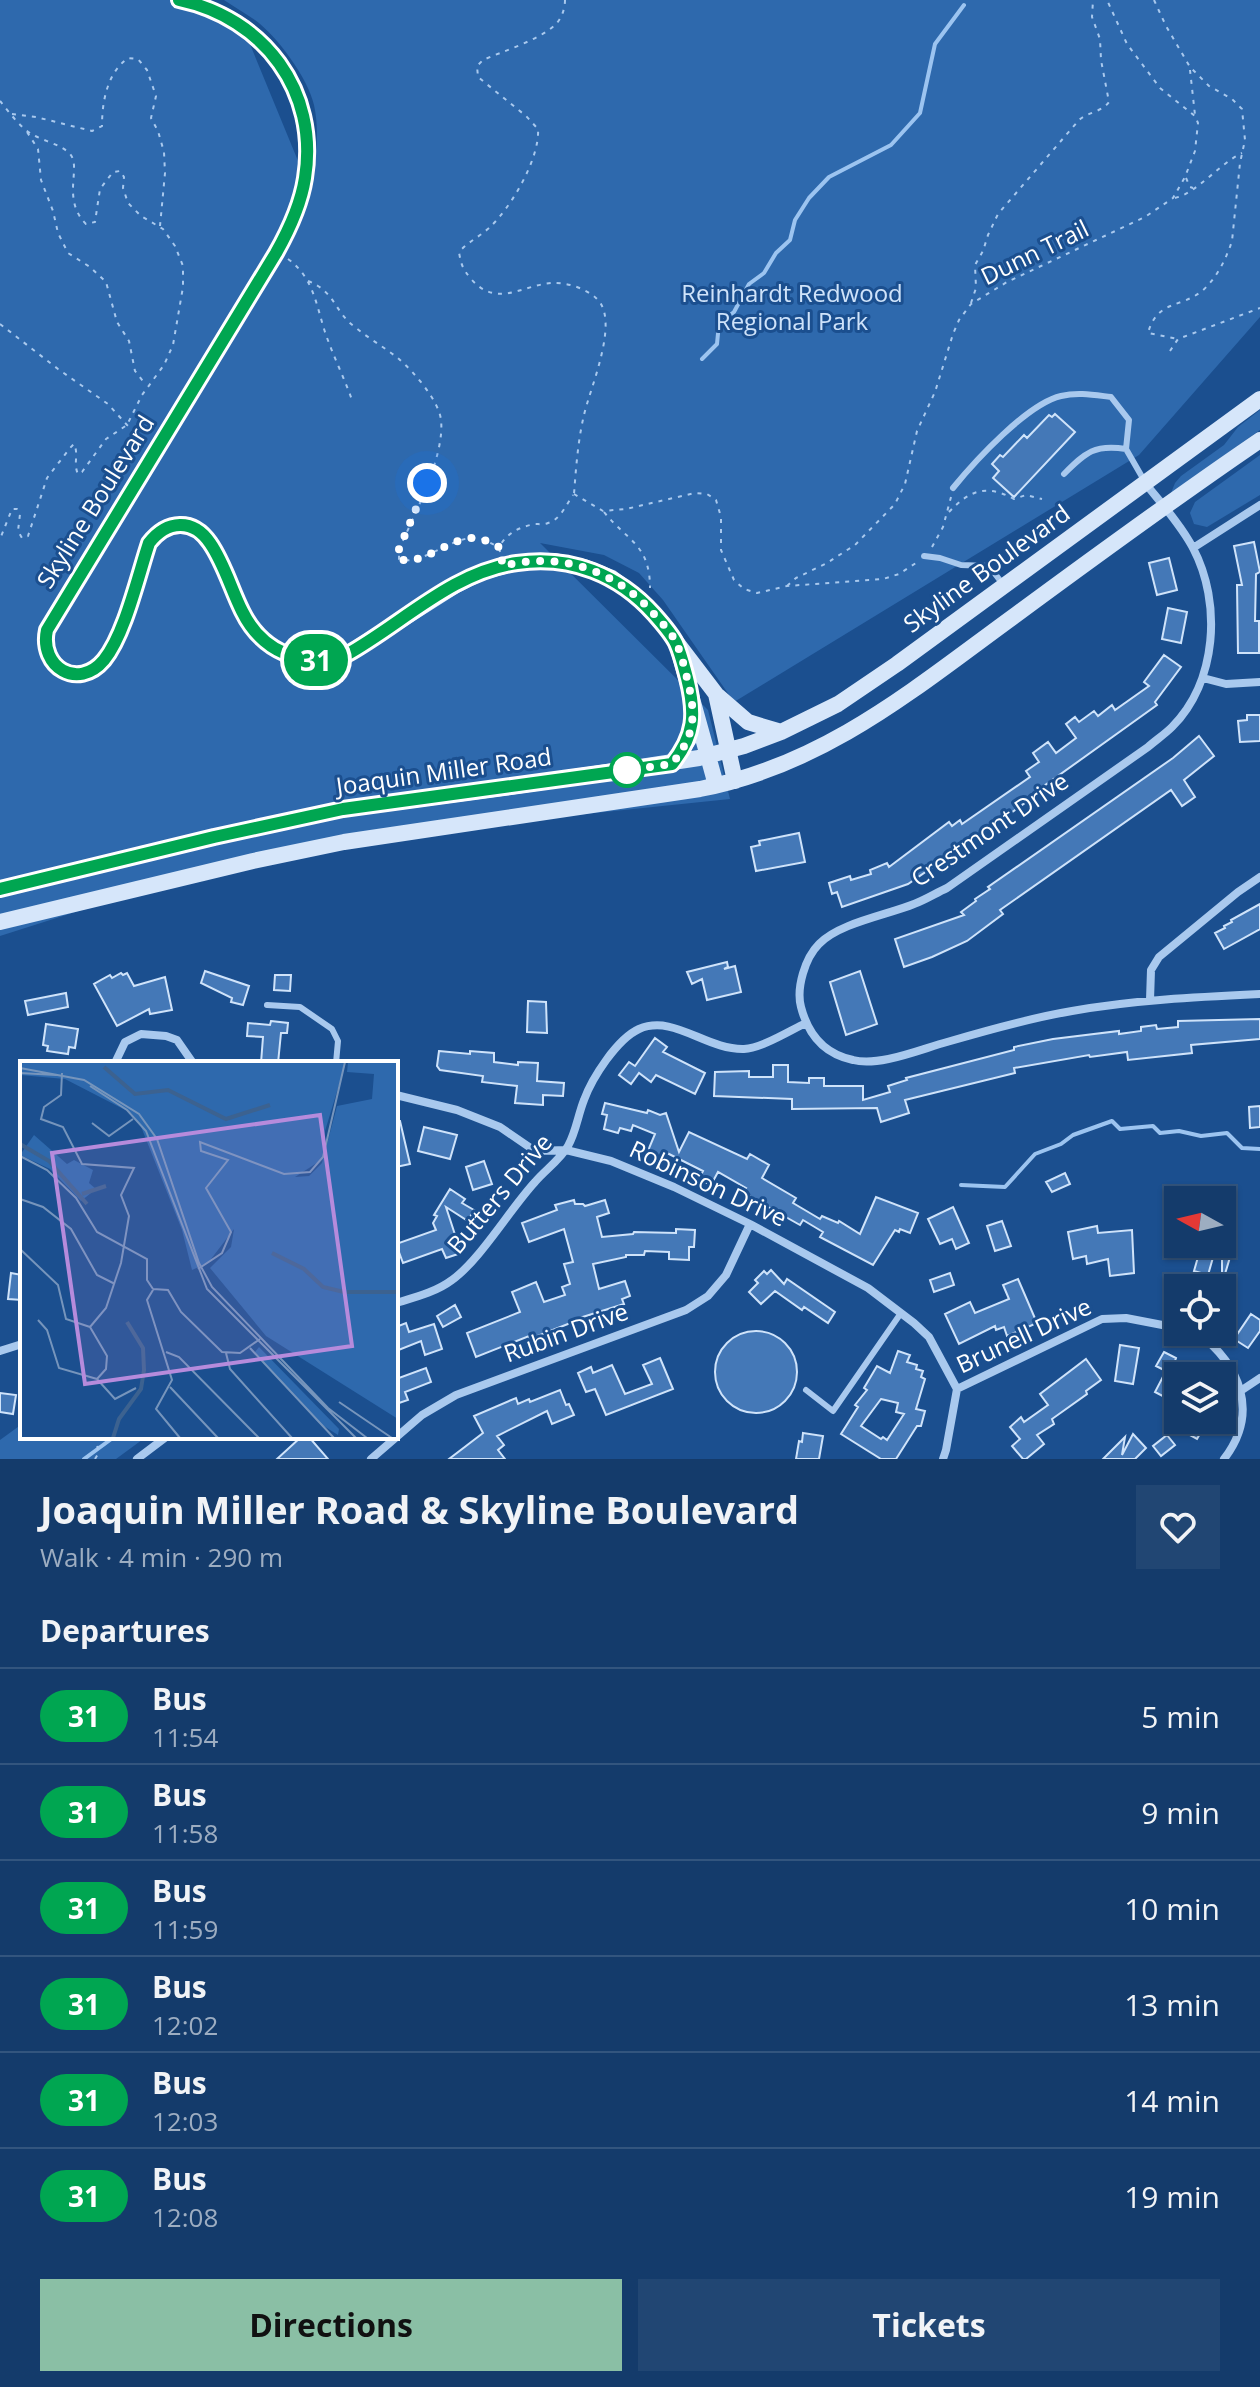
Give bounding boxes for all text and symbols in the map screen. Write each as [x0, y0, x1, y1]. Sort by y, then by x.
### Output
street label: Dunn Trail [975, 211, 1094, 292]
park label: Reinhardt Redwood Regional Park [681, 276, 903, 337]
street label: Skyline Boulevard [28, 408, 161, 594]
your location [407, 463, 447, 503]
street label: Skyline Boulevard [896, 496, 1076, 639]
line badge: 31 [280, 634, 352, 686]
text: 31 [300, 641, 332, 679]
street label: Joaquin Miller Road [332, 739, 554, 802]
unlabelled marker [610, 753, 644, 787]
street label: Crestmont Drive [904, 764, 1074, 894]
inset map [20, 1061, 398, 1439]
street label: Butters Drive [439, 1126, 559, 1260]
street label: Robinson Drive [624, 1132, 793, 1234]
north arrow [1164, 1186, 1236, 1258]
map controls [1164, 1186, 1236, 1434]
button: locate [1164, 1274, 1236, 1346]
street label: Brunell Drive [951, 1289, 1096, 1380]
street label: Rubin Drive [499, 1294, 632, 1369]
button: layers [1164, 1362, 1236, 1434]
text: Joaquin Miller Road & Skyline Boulevard [40, 1483, 799, 1535]
button: heart [1136, 1485, 1220, 1569]
text: Walk · 4 min · 290 m [40, 1539, 283, 1575]
text: Departures [40, 1610, 210, 1651]
text: Bus [152, 1678, 207, 1719]
text: 5 min [1141, 1696, 1220, 1737]
text: 31 [68, 1697, 100, 1735]
text: 11:54 [152, 1719, 218, 1755]
text: Bus [152, 1774, 207, 1815]
text: 9 min [1141, 1792, 1220, 1833]
text: 31 [68, 1793, 100, 1831]
text: 11:58 [152, 1815, 218, 1851]
text: Bus [152, 1870, 207, 1911]
text: 10 min [1124, 1888, 1220, 1929]
text: 31 [68, 1889, 100, 1927]
text: 11:59 [152, 1911, 218, 1947]
text: Bus [152, 1966, 207, 2007]
text: 13 min [1124, 1984, 1220, 2025]
text: 31 [68, 1985, 100, 2023]
text: 12:02 [152, 2007, 218, 2043]
text: Bus [152, 2062, 207, 2103]
text: 14 min [1124, 2080, 1220, 2121]
text: 31 [68, 2081, 100, 2119]
text: 12:03 [152, 2103, 218, 2139]
text: Bus [152, 2158, 207, 2199]
text: 19 min [1124, 2176, 1220, 2217]
text: 31 [68, 2177, 100, 2215]
text: 12:08 [152, 2199, 218, 2235]
button: Directions [40, 2279, 622, 2371]
button: Tickets [638, 2279, 1220, 2371]

